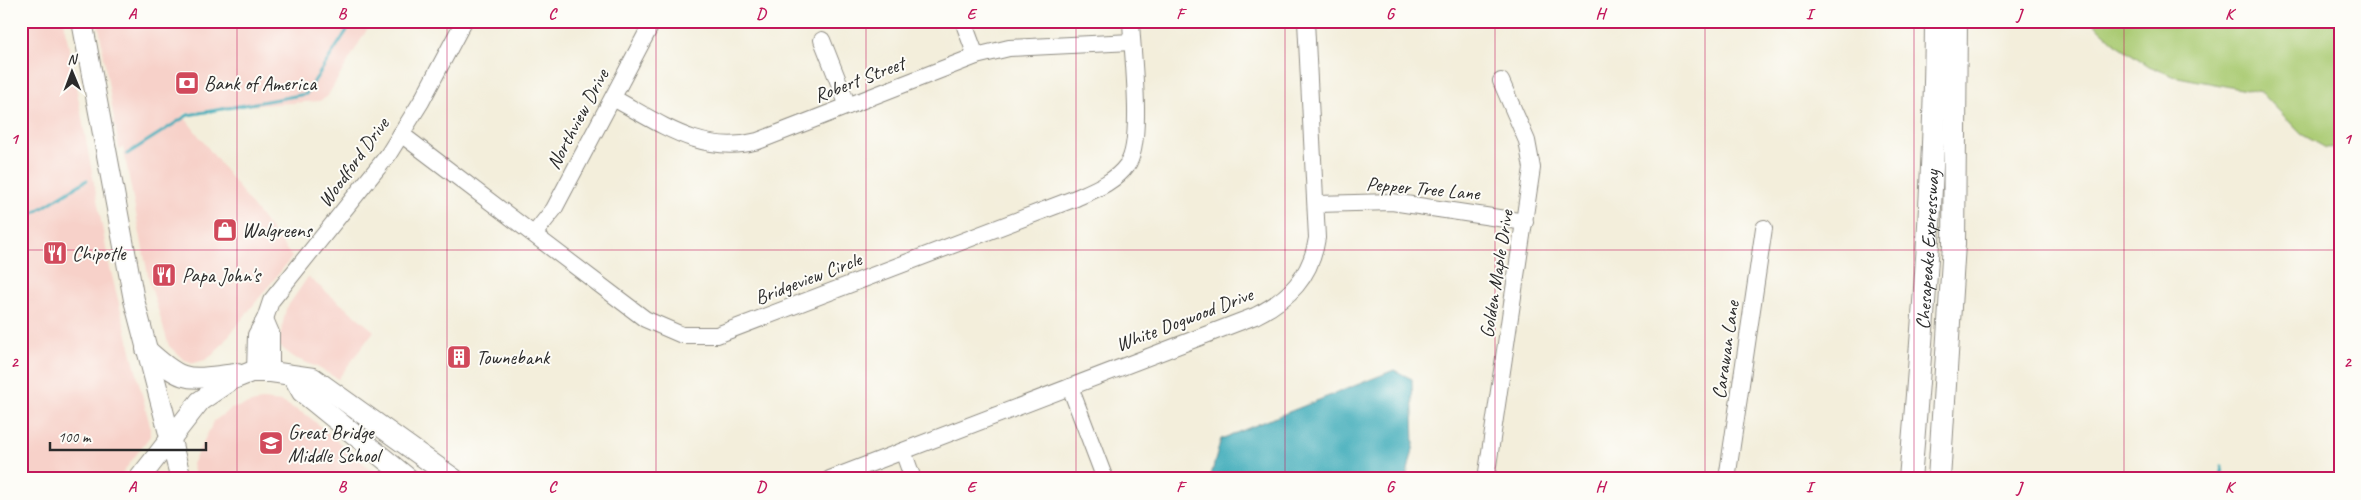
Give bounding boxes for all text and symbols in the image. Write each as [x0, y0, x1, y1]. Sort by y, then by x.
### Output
text: A [128, 4, 138, 24]
text: B [338, 4, 348, 24]
text: C [548, 4, 558, 24]
text: D [756, 4, 767, 24]
text: E [967, 4, 978, 24]
text: F [1176, 4, 1187, 24]
text: G [1386, 4, 1396, 24]
text: H [1595, 4, 1607, 24]
text: I [1806, 4, 1816, 24]
text: J [2015, 4, 2024, 24]
text: K [2225, 4, 2237, 24]
north arrow [48, 48, 98, 98]
street label: Robert Street [810, 50, 911, 108]
text: N [67, 51, 79, 68]
street label: Northview Drive [541, 64, 615, 174]
bank icon: Bank of America [174, 70, 200, 96]
place label: Bank of America [204, 71, 318, 96]
street label: Woodford Drive [312, 111, 395, 212]
text: 1 [10, 129, 19, 149]
text: 1 [2343, 129, 2352, 149]
street label: Chesapeake Expressway [1910, 168, 1945, 330]
street label: Pepper Tree Lane [1365, 171, 1482, 206]
street label: Golden Maple Drive [1474, 207, 1519, 340]
shop icon: Walgreens [212, 217, 238, 243]
place label: Walgreens [242, 218, 314, 243]
restaurant icon: Chipotle [42, 240, 68, 266]
place label: Chipotle [72, 241, 127, 266]
street label: Bridgeview Circle [751, 246, 866, 310]
restaurant icon: Papa John's [151, 262, 177, 288]
place label: Papa John's [182, 263, 262, 288]
street label: White Dogwood Drive [1112, 281, 1257, 357]
street label: Carawan Lane [1706, 298, 1745, 401]
building icon: Townebank [446, 344, 472, 370]
place label: Townebank [476, 345, 551, 370]
text: 2 [10, 352, 19, 372]
text: 2 [2343, 352, 2352, 372]
scale bar [50, 420, 206, 452]
place label: Great Bridge Middle School [288, 420, 383, 468]
text: 100 m [58, 428, 92, 447]
school or university icon: Great Bridge Middle School [258, 430, 284, 456]
text: A [128, 477, 138, 497]
text: B [338, 477, 348, 497]
text: C [548, 477, 558, 497]
text: D [756, 477, 767, 497]
text: E [967, 477, 978, 497]
text: F [1176, 477, 1187, 497]
text: G [1386, 477, 1396, 497]
text: H [1595, 477, 1607, 497]
text: I [1806, 477, 1816, 497]
text: J [2015, 477, 2024, 497]
text: K [2225, 477, 2237, 497]

